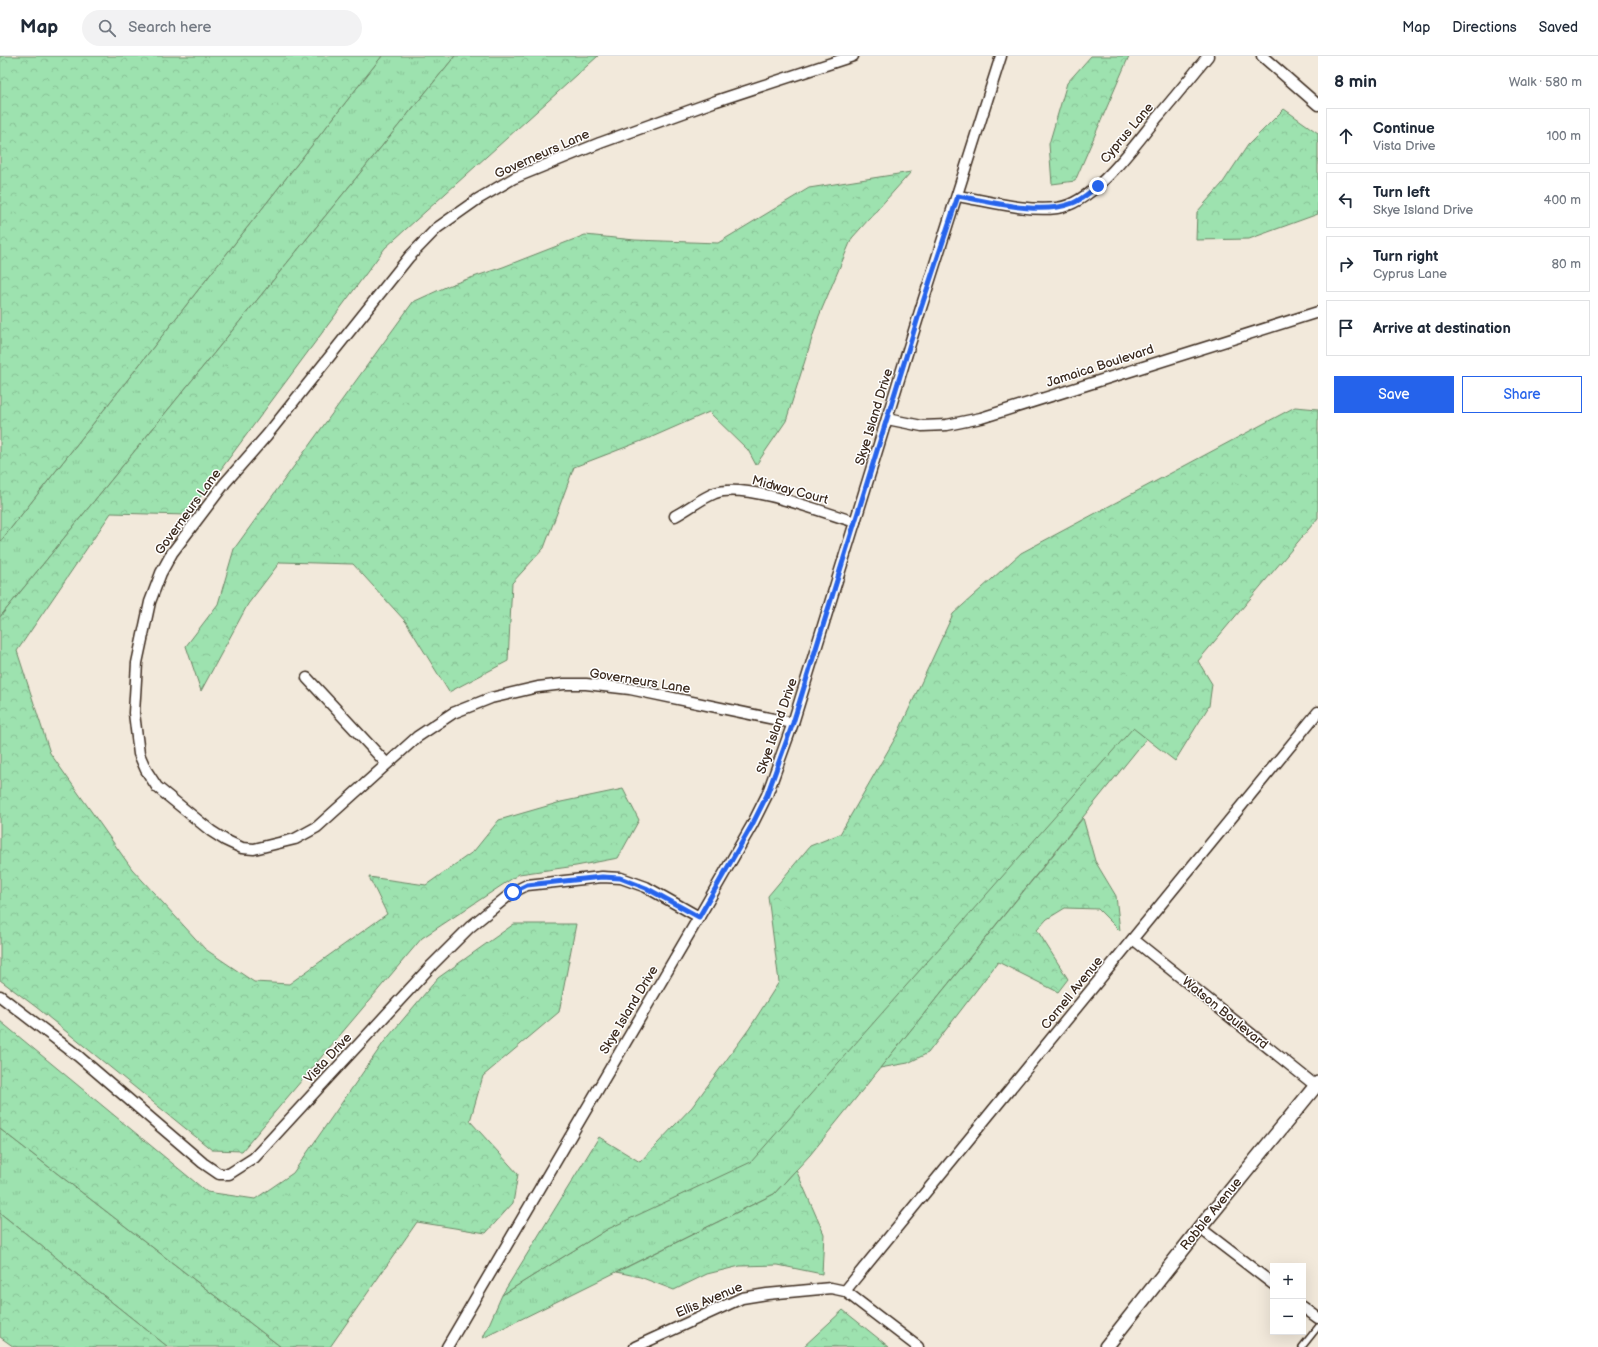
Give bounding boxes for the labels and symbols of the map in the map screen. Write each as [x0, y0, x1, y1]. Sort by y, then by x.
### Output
street label: Cyprus Lane [1097, 99, 1157, 166]
street label: Governeurs Lane [492, 126, 592, 182]
route end [1089, 177, 1107, 195]
street label: Jamaica Boulevard [1044, 341, 1156, 391]
street label: Skye Island Drive [852, 366, 896, 467]
street label: Governeurs Lane [152, 466, 225, 558]
street label: Midway Court [750, 472, 830, 508]
street label: Governeurs Lane [588, 665, 692, 697]
street label: Skye Island Drive [753, 676, 801, 776]
route start [504, 883, 522, 901]
street label: Cornell Avenue [1038, 953, 1106, 1033]
street label: Skye Island Drive [596, 963, 662, 1057]
street label: Watson Boulevard [1179, 973, 1271, 1053]
street label: Vista Drive [301, 1029, 355, 1086]
street label: Robble Avenue [1177, 1174, 1245, 1254]
street label: Ellis Avenue [673, 1279, 745, 1321]

